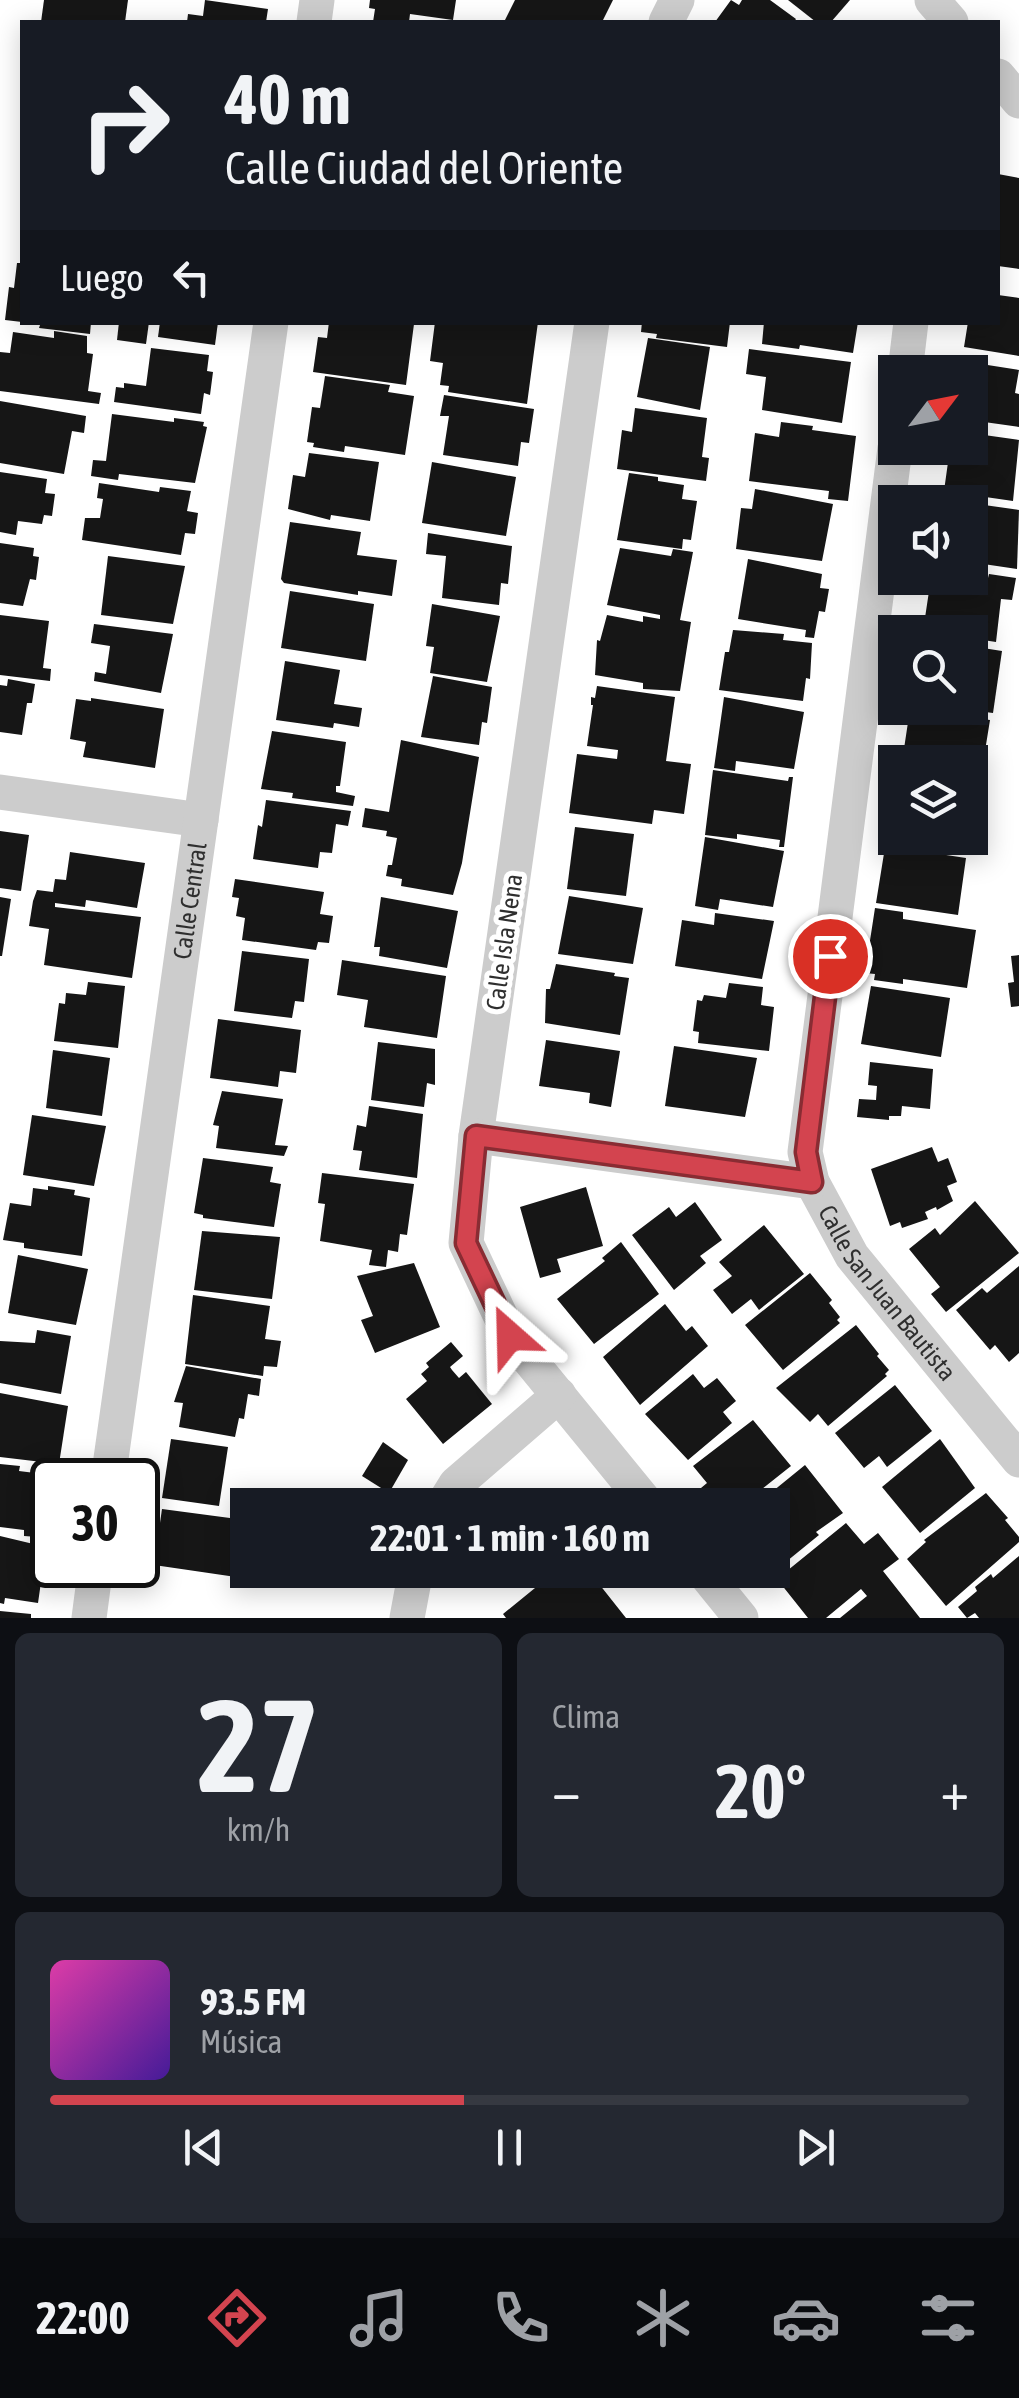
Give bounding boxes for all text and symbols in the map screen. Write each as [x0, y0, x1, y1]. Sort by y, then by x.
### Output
text: 40 m [225, 59, 351, 139]
icon: right [60, 60, 190, 190]
text: Calle Ciudad del Oriente [225, 142, 623, 194]
icon: left [164, 250, 219, 305]
text: Luego [60, 256, 144, 299]
north arrow [878, 355, 988, 465]
map controls [878, 355, 988, 855]
button: sound [878, 485, 988, 595]
button: search [878, 615, 988, 725]
button: layers [878, 745, 988, 855]
street label: Calle Central [167, 840, 212, 961]
street label: Calle Isla Nena [481, 872, 527, 1012]
pin [788, 914, 873, 999]
icon: arrive [803, 929, 858, 984]
street label: Calle San Juan Bautista [813, 1200, 962, 1386]
position arrow [458, 1284, 562, 1388]
speed limit sign: 30 [30, 1458, 160, 1588]
text: 22:01 · 1 min · 160 m [370, 1516, 650, 1559]
text: 27 [197, 1671, 320, 1820]
text: Clima [552, 1698, 620, 1735]
text: 20° [715, 1748, 806, 1834]
text: − [552, 1759, 581, 1822]
text: + [940, 1759, 969, 1822]
text: km/h [227, 1811, 290, 1848]
text: 93.5 FM [200, 1980, 306, 2023]
text: Música [200, 2023, 282, 2060]
icon: previous [176, 2120, 231, 2175]
icon: pause [482, 2120, 537, 2175]
icon: next [788, 2120, 843, 2175]
icon: directions [202, 2283, 272, 2353]
icon: music [344, 2283, 414, 2353]
icon: phone [486, 2283, 556, 2353]
icon: climate [628, 2283, 698, 2353]
icon: car [771, 2283, 841, 2353]
icon: filters [913, 2283, 983, 2353]
text: 22:00 [36, 2292, 130, 2344]

